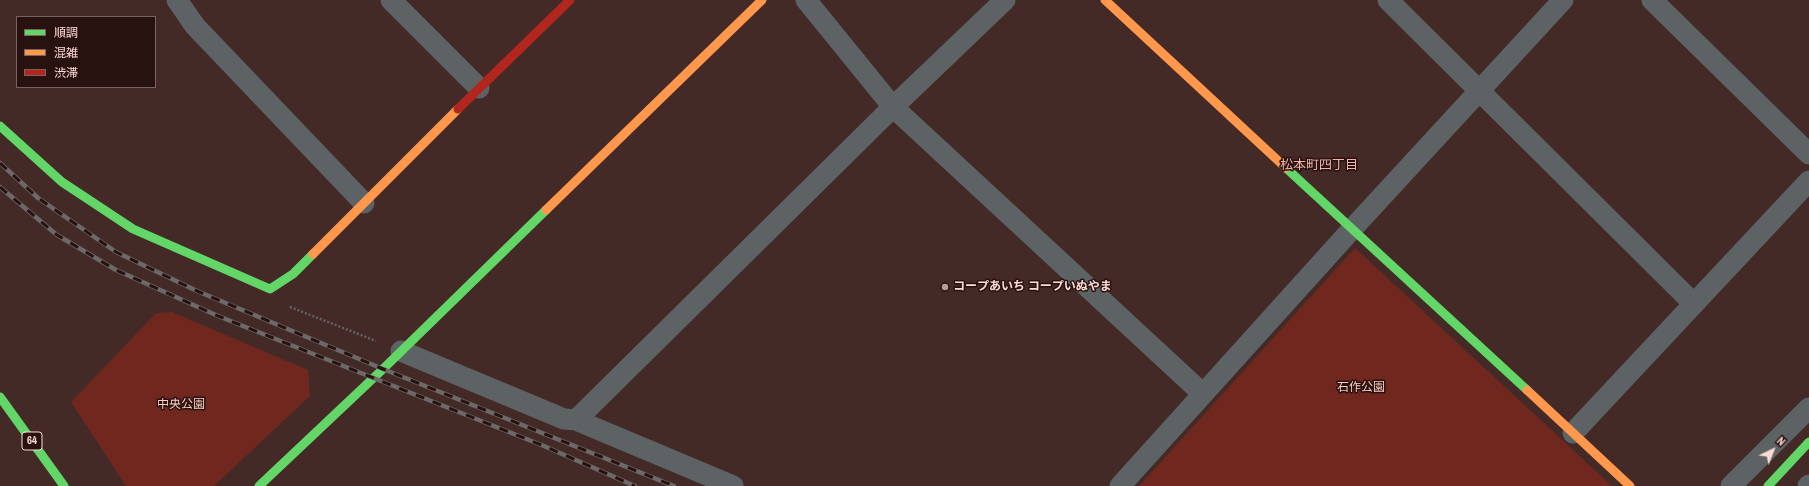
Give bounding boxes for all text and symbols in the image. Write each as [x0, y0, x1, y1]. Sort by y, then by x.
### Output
legend [16, 16, 156, 88]
text: 順調 [54, 25, 78, 41]
text: 混雑 [54, 45, 78, 61]
text: 渋滞 [54, 65, 78, 81]
district label: 松本町四丁目 [1280, 158, 1358, 174]
place label: コープあいち コープいぬやま [953, 280, 1112, 294]
marker: コープあいち コープいぬやま [940, 282, 950, 292]
park label: 石作公園 [1337, 381, 1385, 395]
park label: 中央公園 [157, 398, 205, 412]
north arrow [1753, 430, 1793, 470]
road number: 64 [22, 432, 42, 450]
text: N [1774, 434, 1788, 449]

